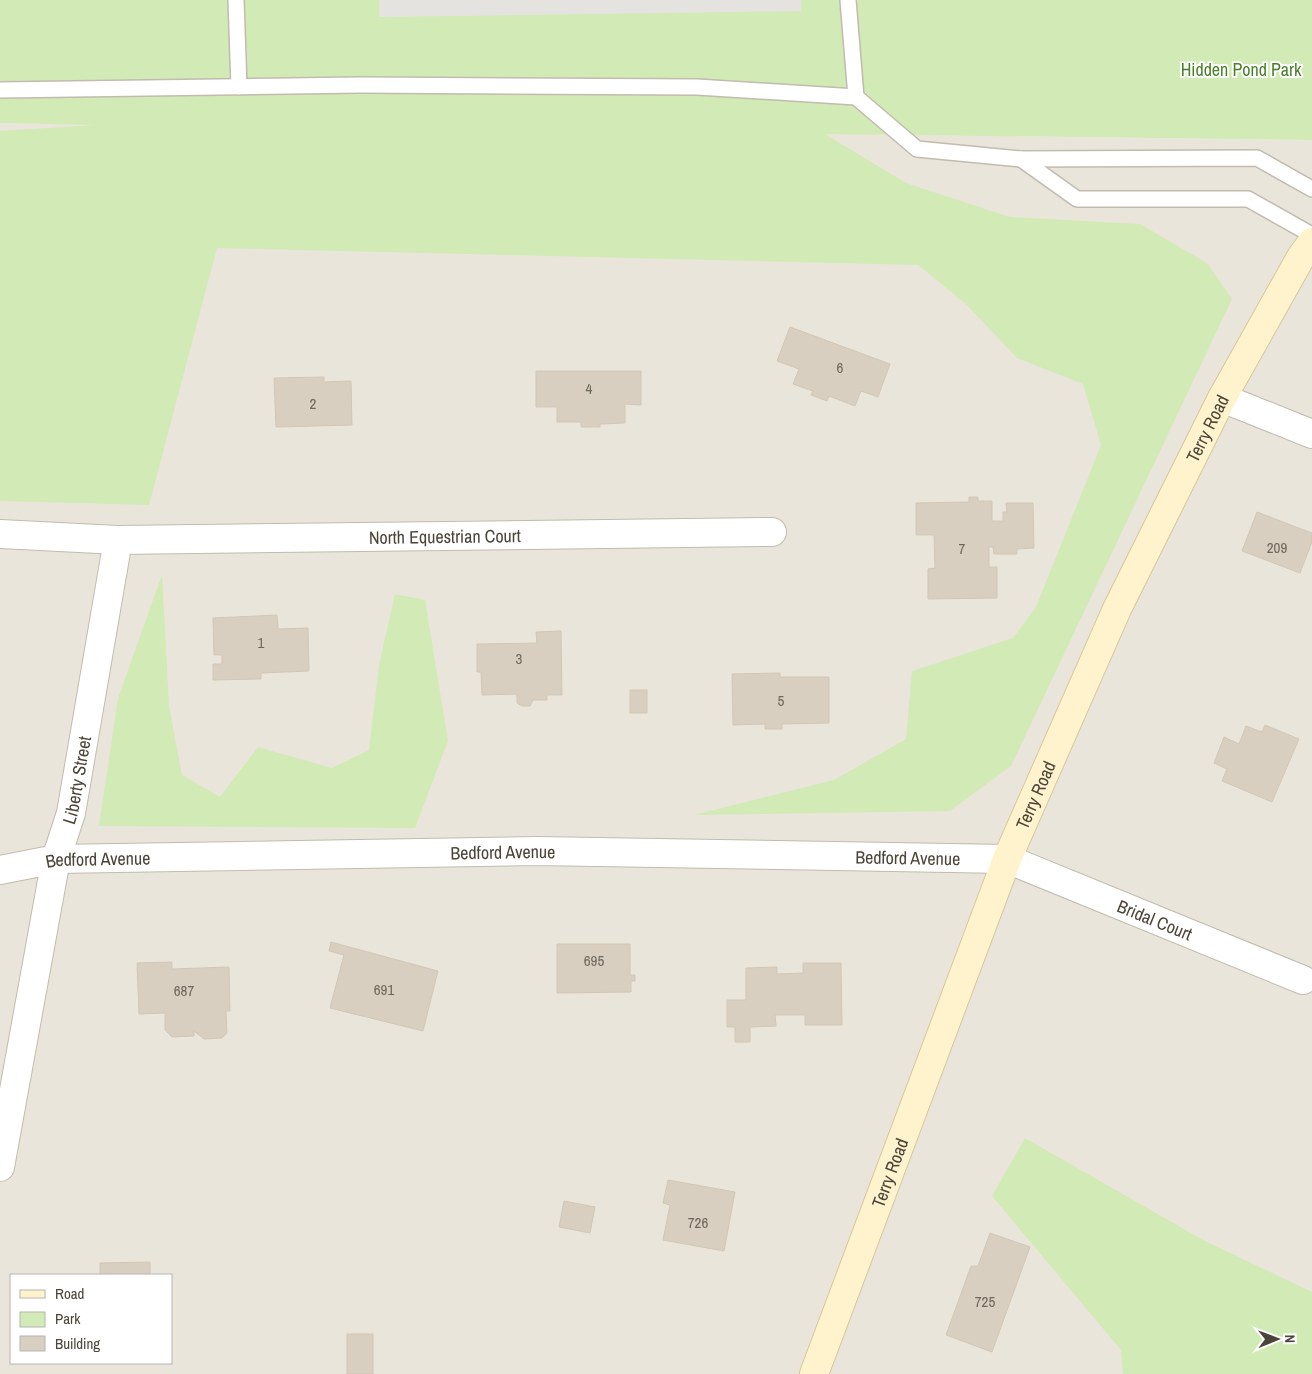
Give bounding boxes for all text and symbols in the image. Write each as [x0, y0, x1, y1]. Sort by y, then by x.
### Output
park label: Hidden Pond Park [1181, 57, 1302, 82]
house number: 6 [837, 357, 844, 378]
house number: 4 [586, 378, 593, 399]
street label: Terry Road [1180, 390, 1234, 466]
house number: 2 [310, 393, 317, 414]
street label: North Equestrian Court [369, 523, 521, 549]
house number: 209 [1267, 537, 1287, 558]
house number: 7 [959, 538, 966, 559]
house number: 1 [258, 632, 265, 653]
house number: 3 [516, 648, 523, 669]
house number: 5 [778, 690, 785, 711]
street label: Liberty Street [56, 734, 97, 827]
street label: Terry Road [1009, 757, 1061, 833]
street label: Bedford Avenue [450, 838, 556, 865]
street label: Bedford Avenue [855, 844, 960, 871]
street label: Bedford Avenue [43, 845, 151, 873]
street label: Bridal Court [1114, 893, 1196, 946]
house number: 695 [584, 950, 604, 971]
house number: 691 [374, 979, 394, 1000]
house number: 687 [174, 980, 194, 1001]
street label: Terry Road [865, 1134, 914, 1211]
house number: 726 [688, 1212, 708, 1233]
legend [10, 1274, 172, 1364]
text: Road [55, 1283, 84, 1304]
house number: 725 [975, 1291, 995, 1312]
text: Park [55, 1308, 81, 1329]
north arrow [1252, 1314, 1302, 1364]
text: Building [55, 1333, 100, 1354]
text: N [1281, 1334, 1299, 1343]

